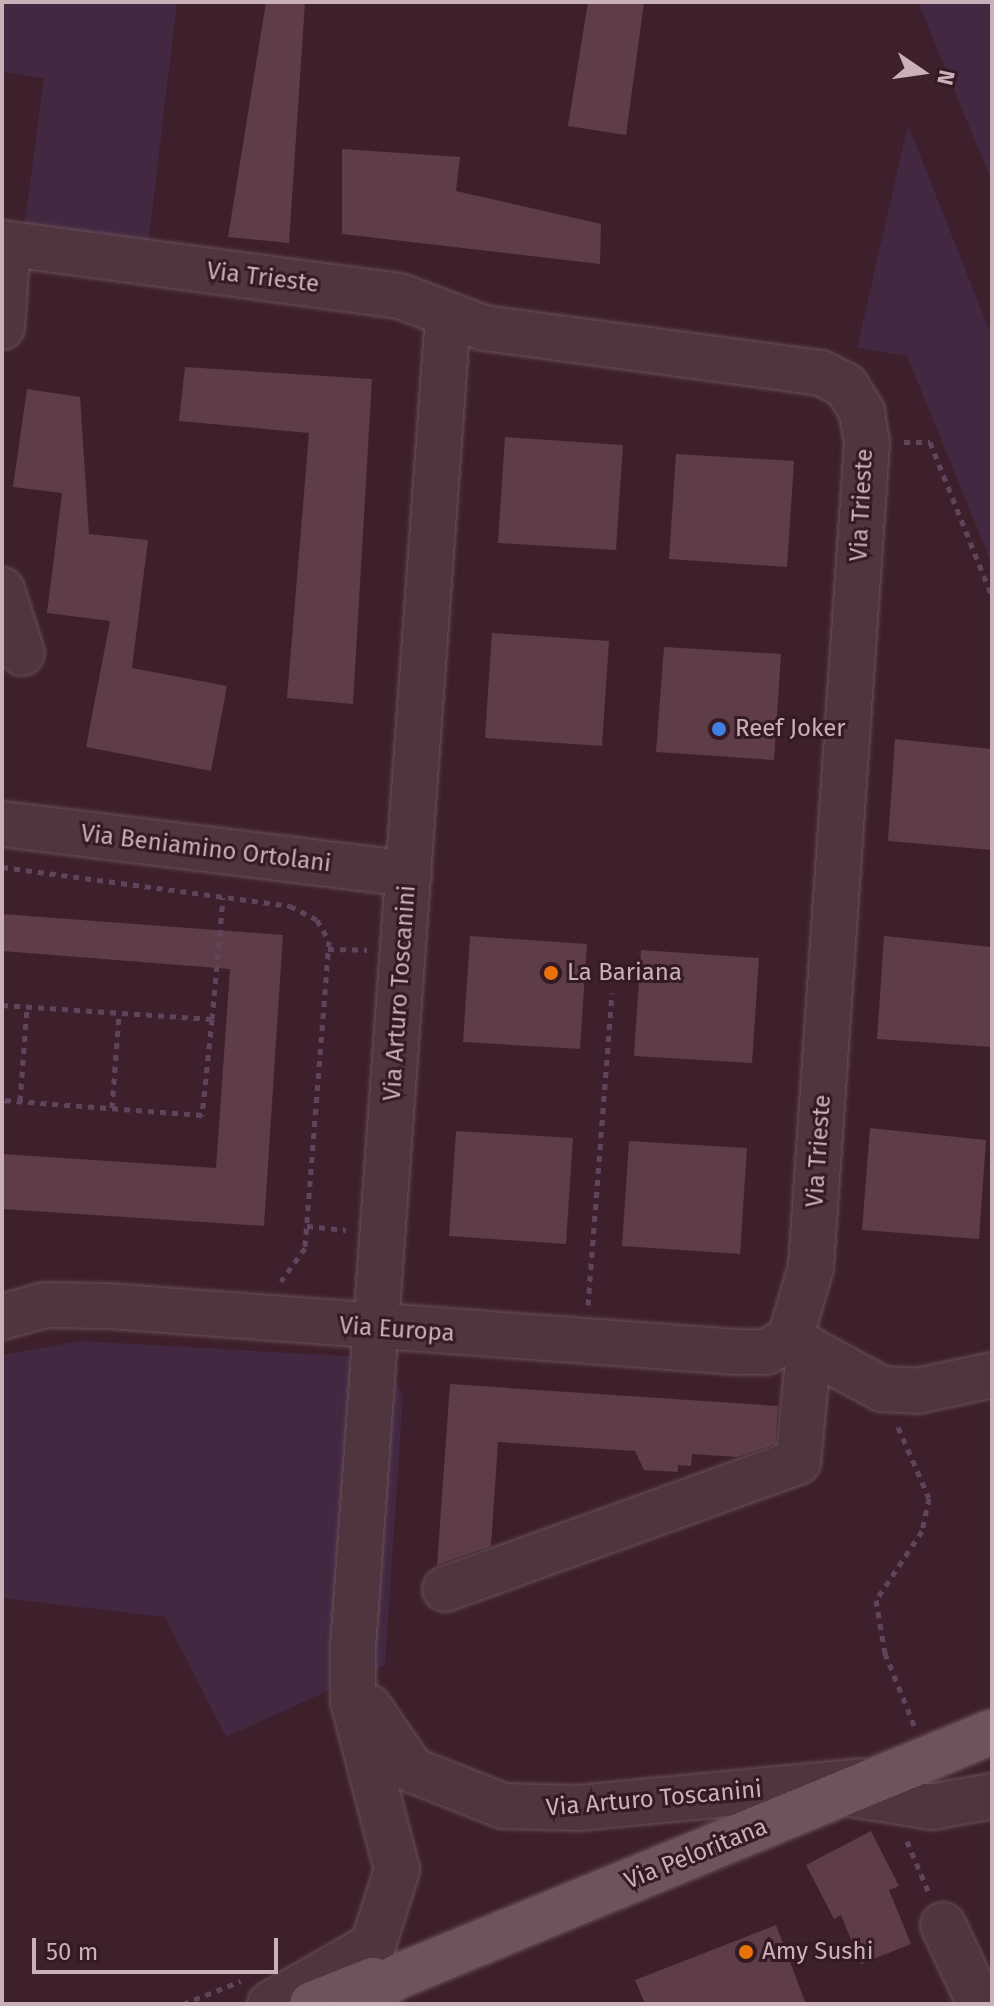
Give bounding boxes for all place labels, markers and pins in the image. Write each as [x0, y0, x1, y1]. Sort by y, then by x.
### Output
place label: Reef Joker [735, 715, 845, 743]
marker: Reef Joker [710, 720, 728, 738]
place label: La Bariana [567, 959, 682, 987]
marker: La Bariana [542, 964, 560, 982]
place label: Amy Sushi [762, 1938, 873, 1966]
marker: Amy Sushi [737, 1943, 755, 1961]

